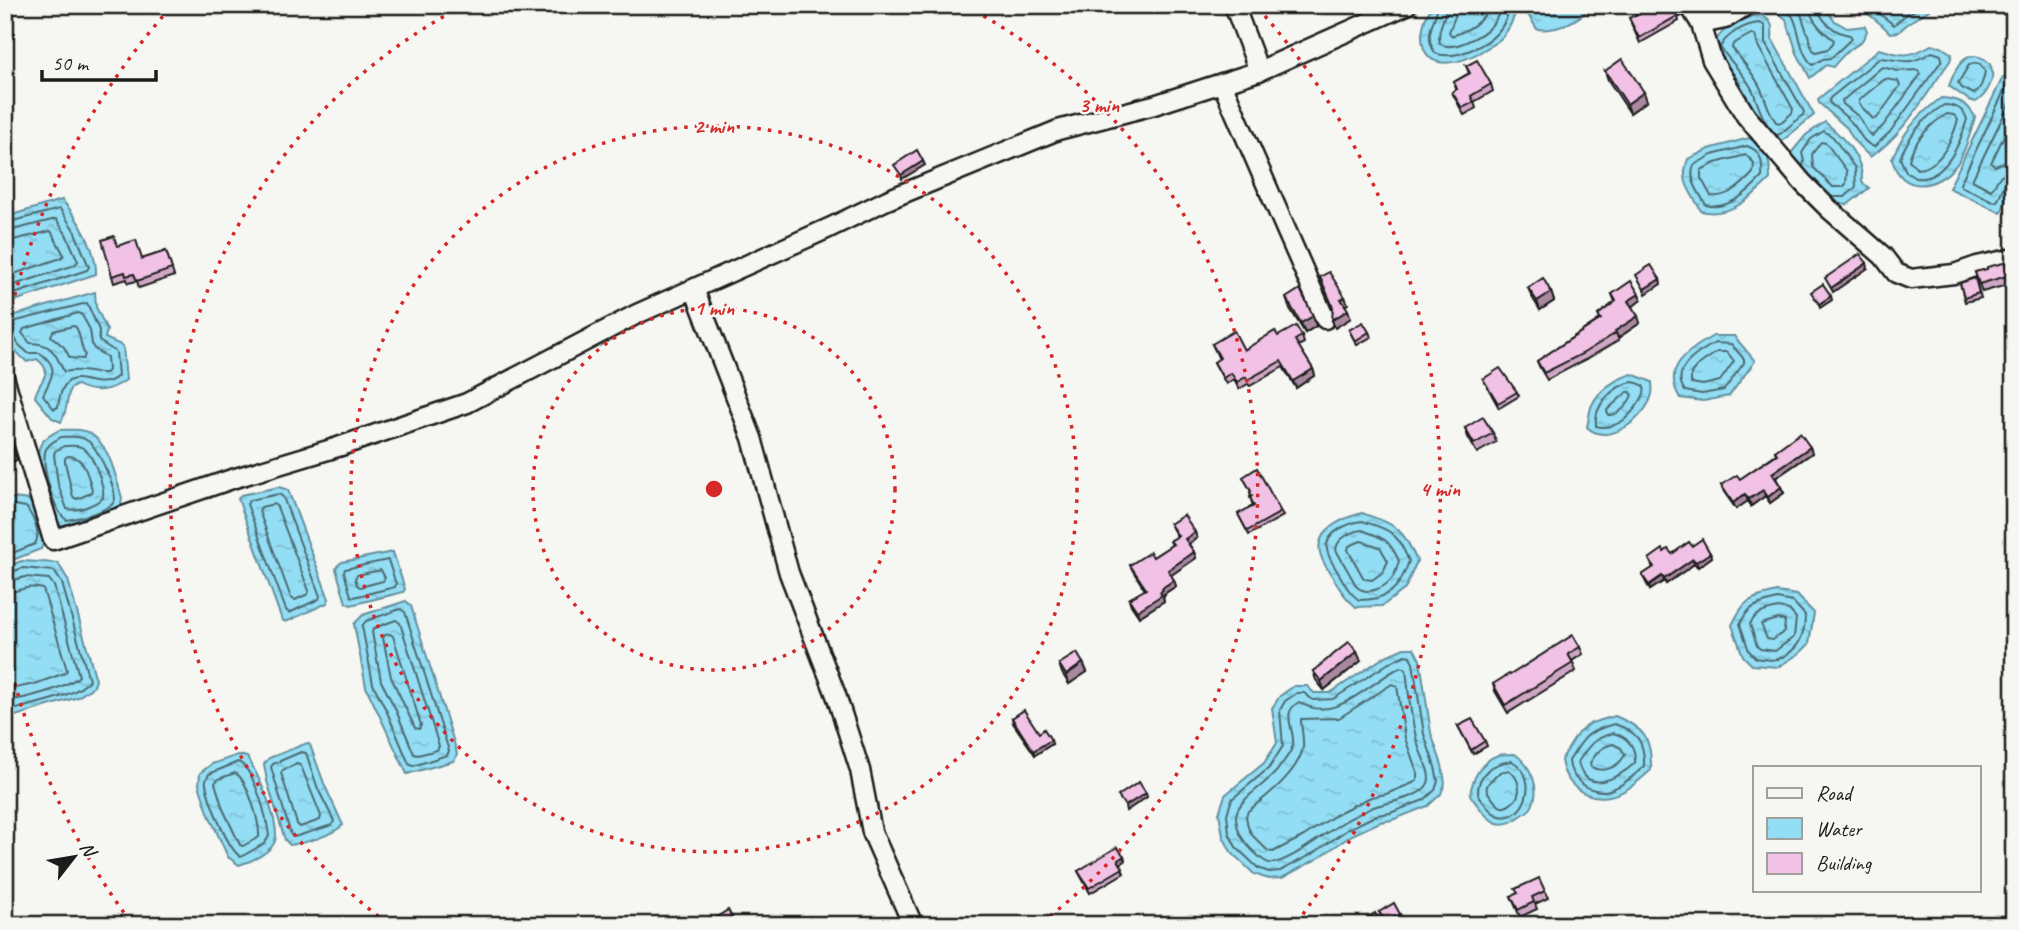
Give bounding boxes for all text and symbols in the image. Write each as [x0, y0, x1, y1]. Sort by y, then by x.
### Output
scale bar [42, 38, 156, 82]
text: 50 m [52, 50, 90, 76]
text: 3 min [1079, 92, 1119, 118]
text: 2 min [694, 113, 734, 139]
text: 1 min [694, 295, 734, 321]
text: 4 min [1420, 476, 1460, 502]
centre of rings [702, 477, 726, 501]
legend [1753, 766, 1980, 892]
text: Road [1816, 780, 1855, 806]
text: Water [1816, 816, 1863, 842]
north arrow [38, 822, 108, 892]
text: N [74, 838, 103, 863]
text: Building [1816, 850, 1873, 876]

